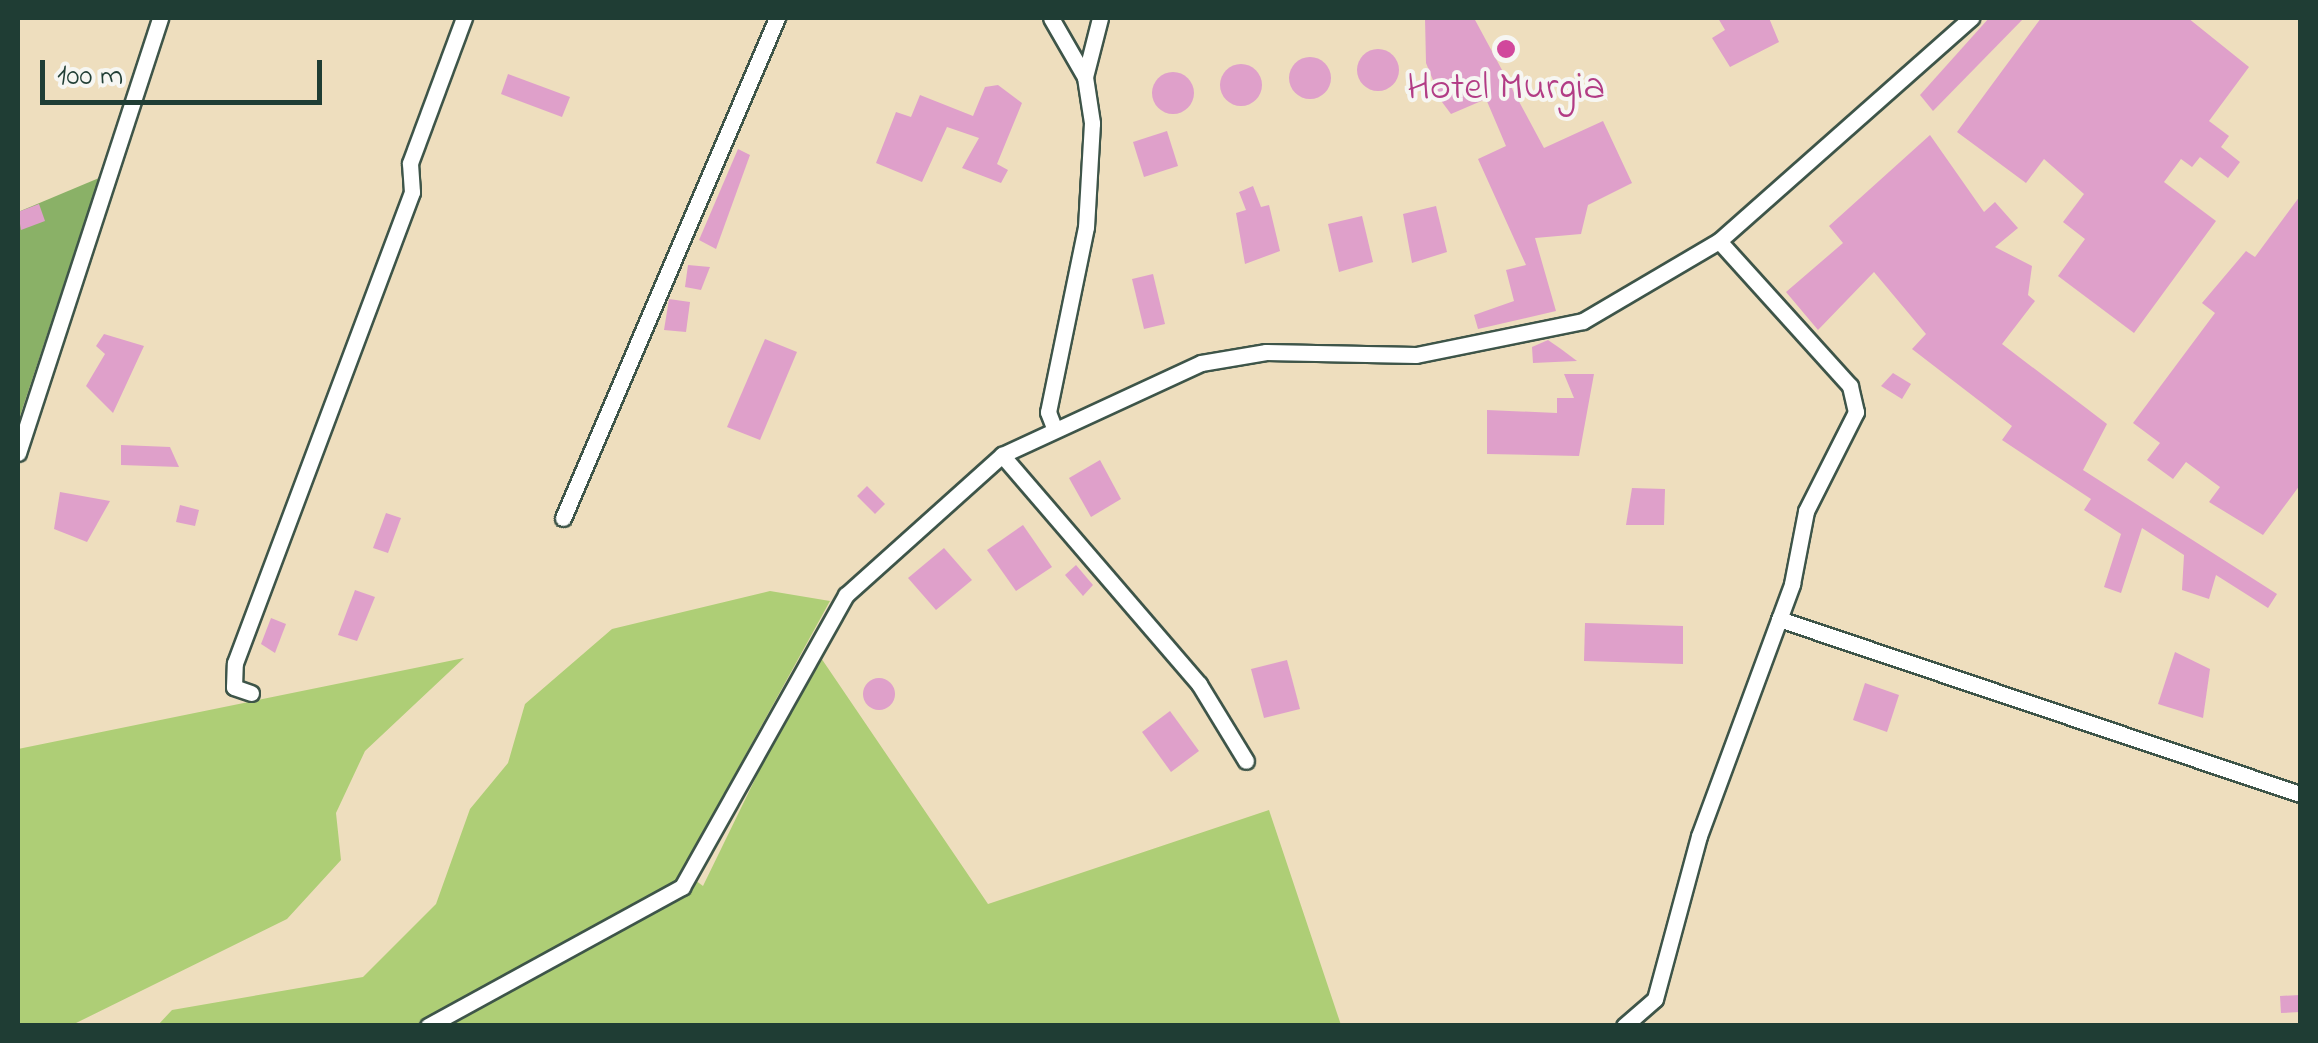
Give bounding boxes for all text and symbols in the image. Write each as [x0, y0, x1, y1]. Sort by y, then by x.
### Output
marker: Hotel Murgia [1495, 38, 1517, 60]
scale bar [45, 40, 328, 102]
text: 100 m [57, 55, 123, 99]
place label: Hotel Murgia [1407, 65, 1605, 113]

